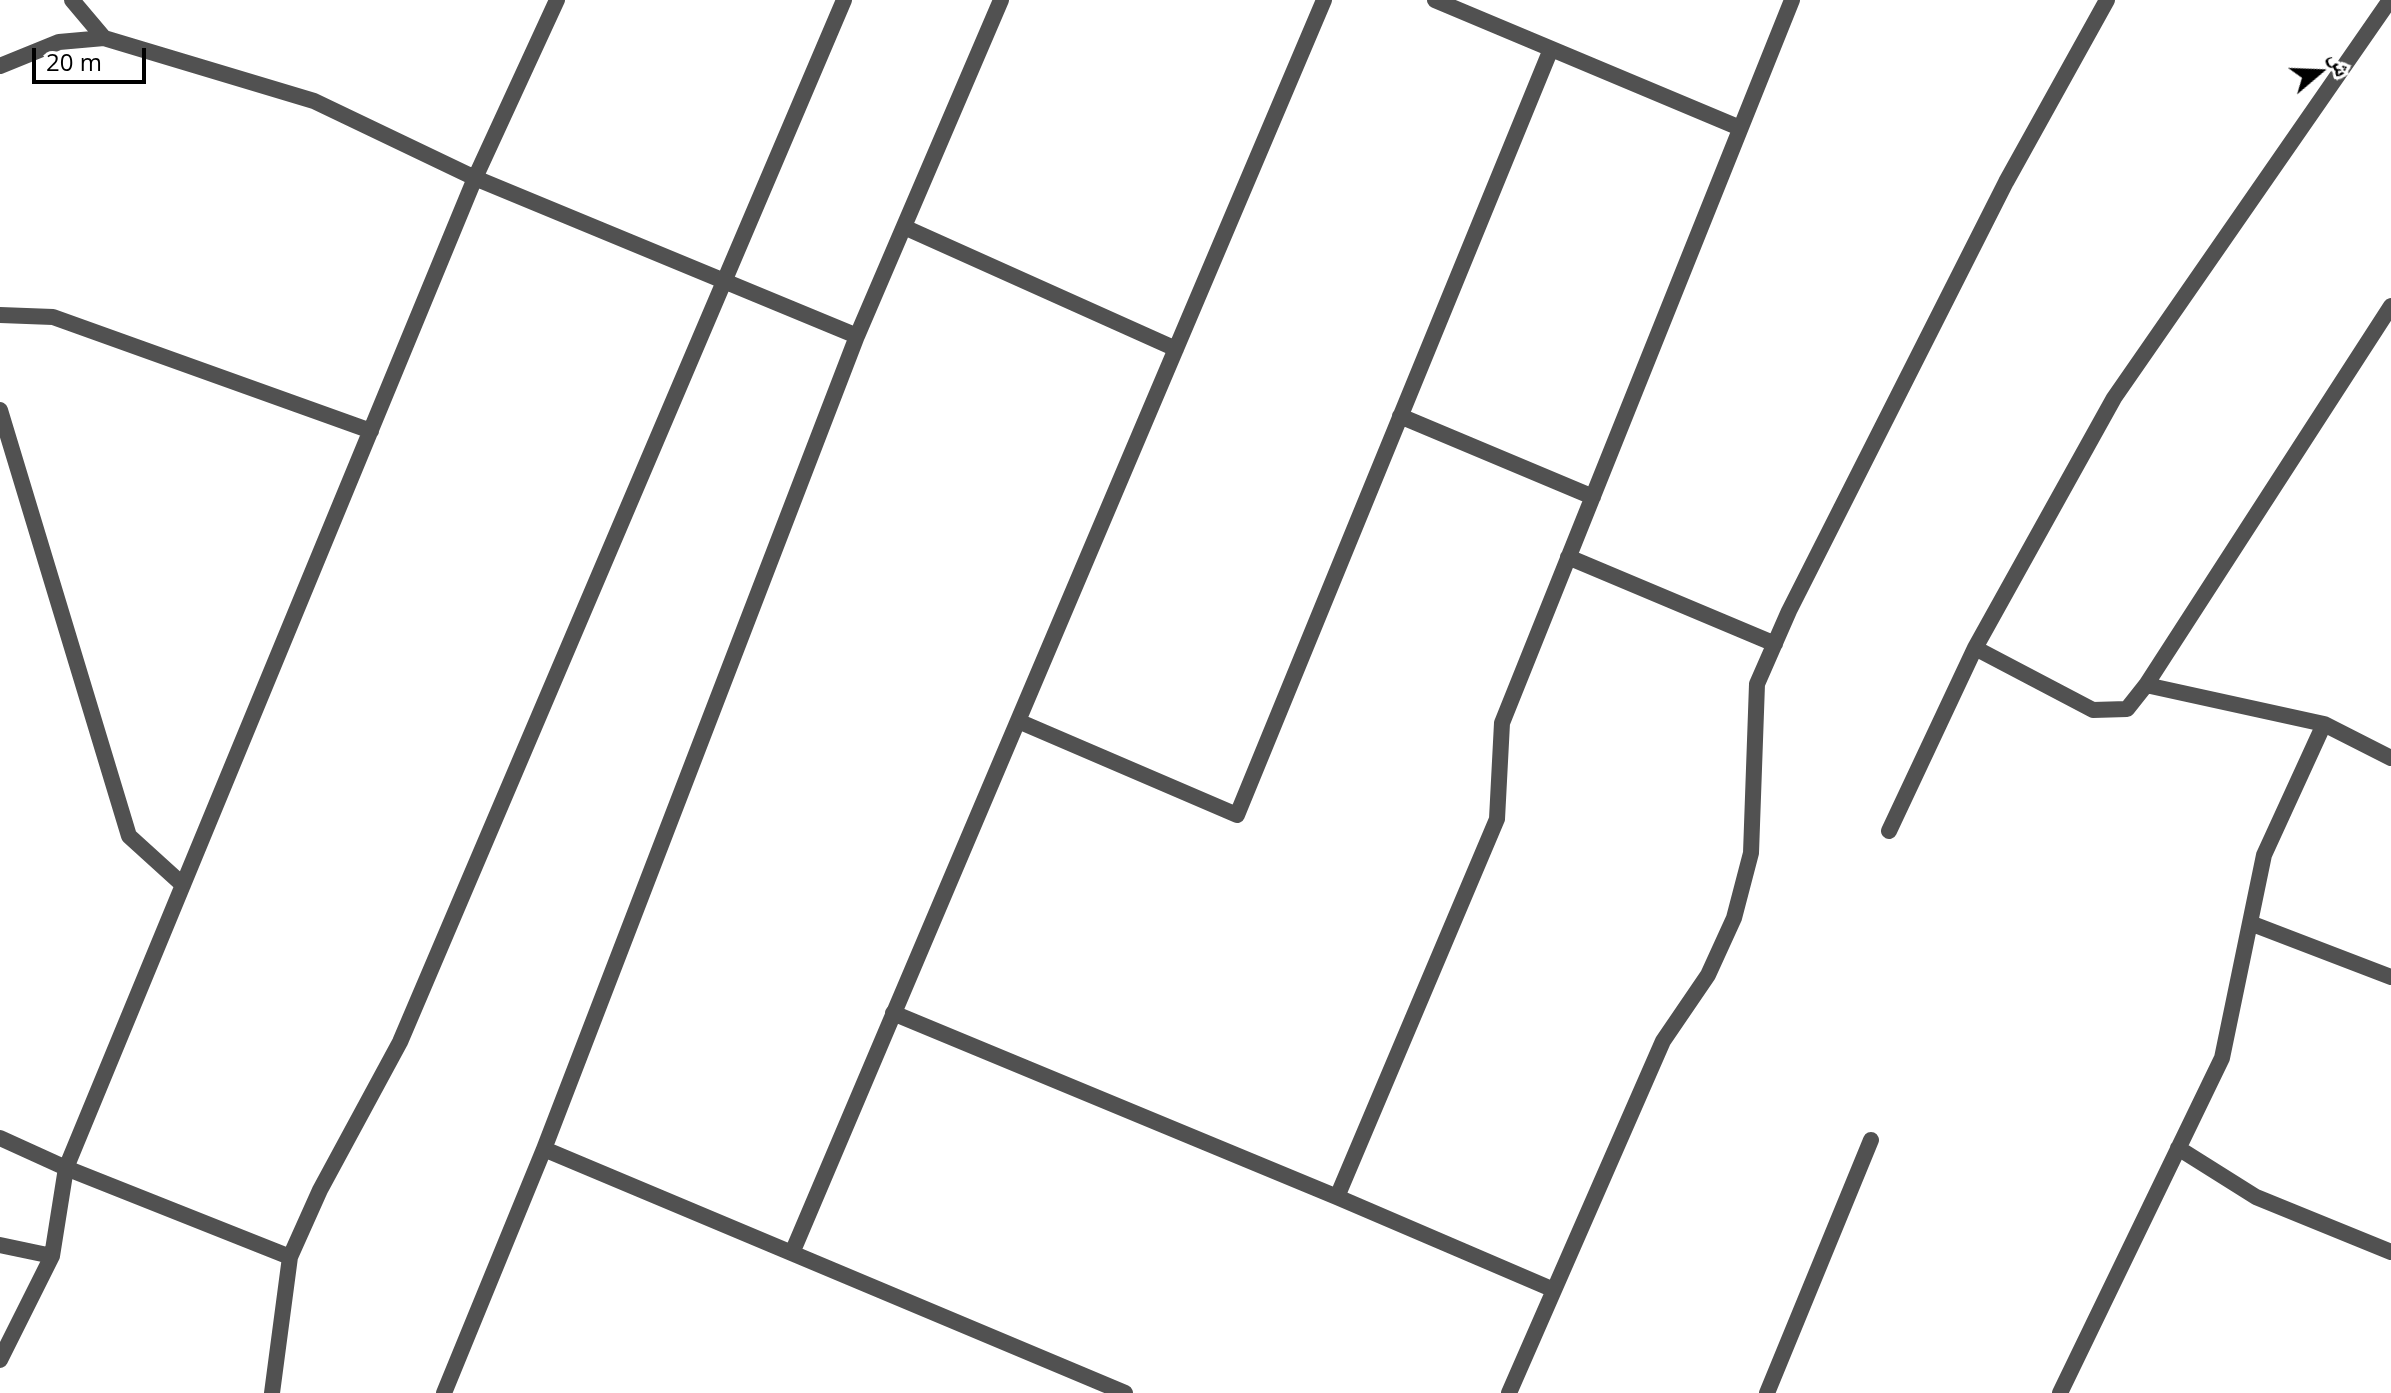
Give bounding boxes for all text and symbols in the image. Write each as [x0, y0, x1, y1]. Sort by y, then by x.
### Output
scale bar [36, 32, 150, 82]
north arrow [2279, 32, 2359, 112]
text: 20 m [46, 45, 102, 78]
text: ش [2324, 48, 2360, 80]

